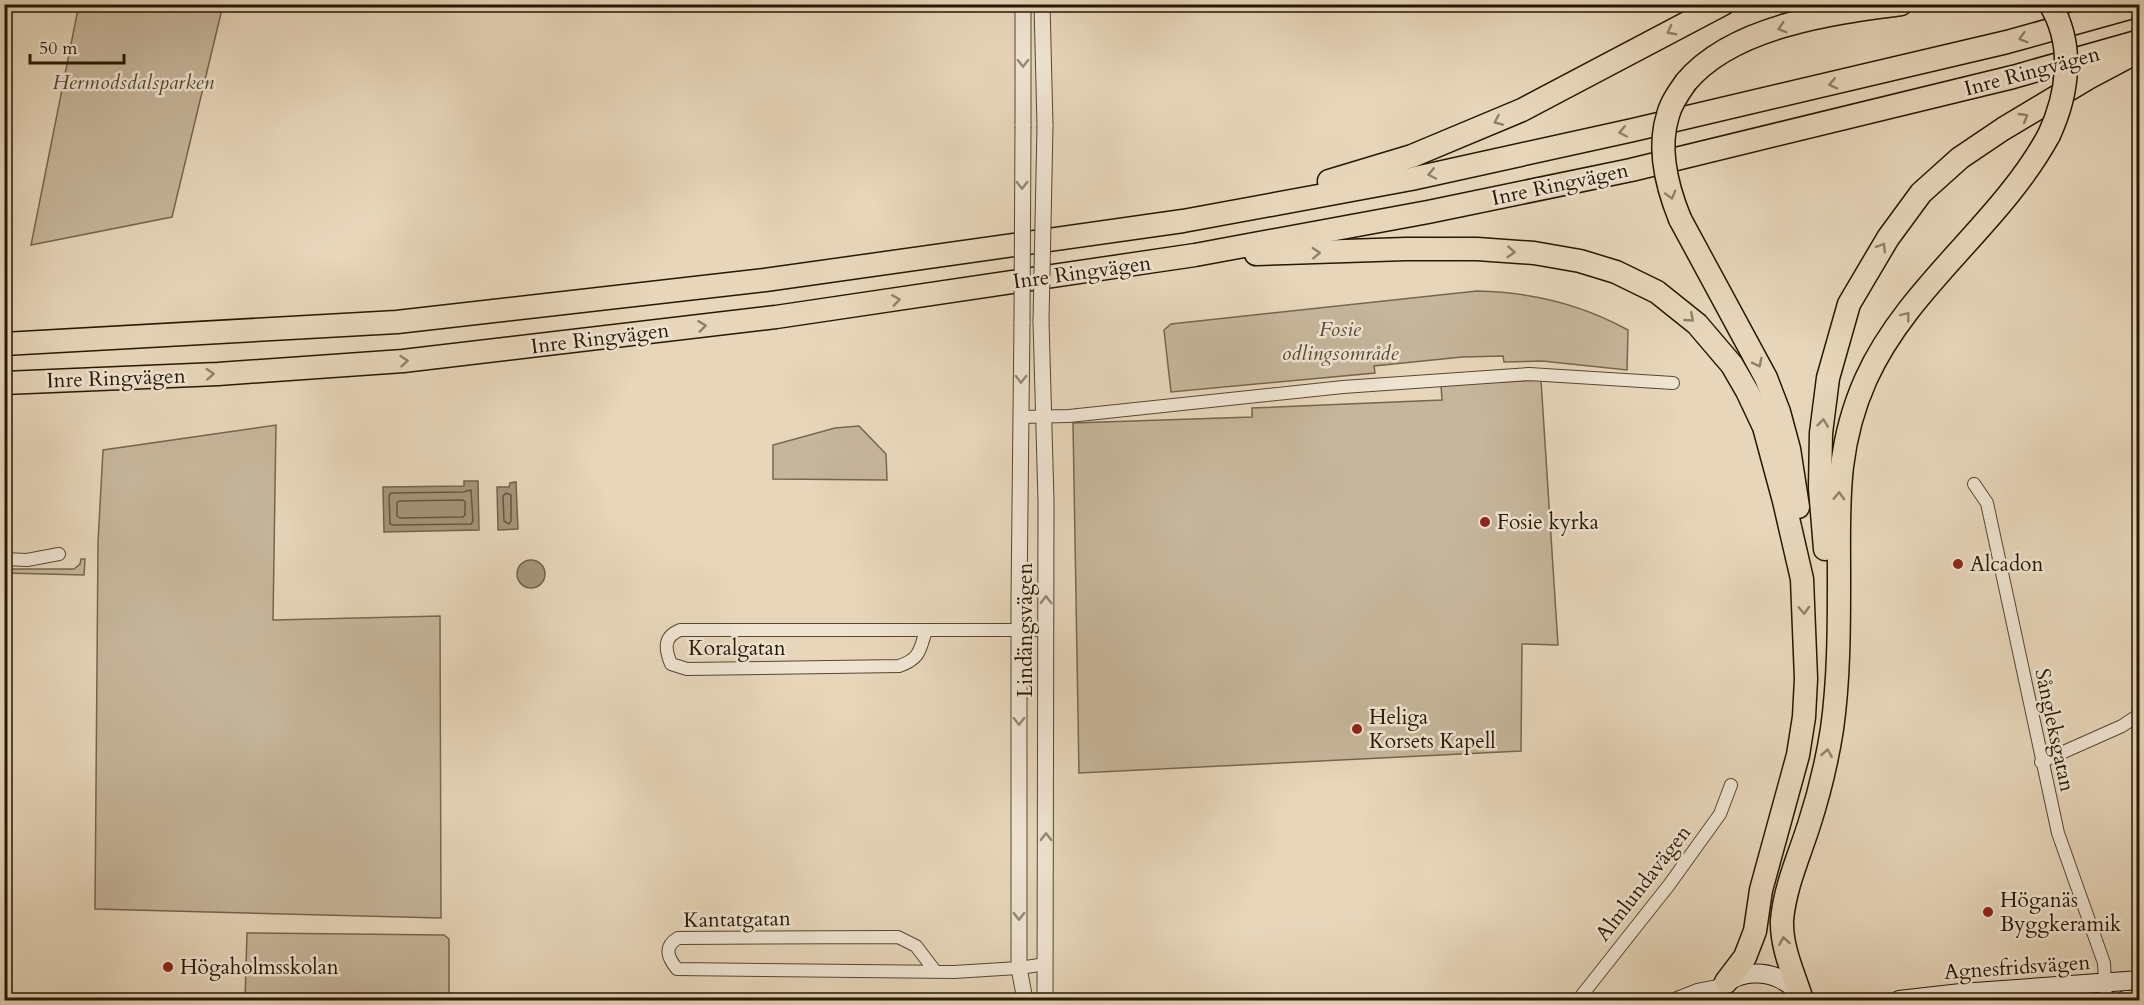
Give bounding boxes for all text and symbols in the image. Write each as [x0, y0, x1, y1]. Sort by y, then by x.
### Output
one-way arrow [1777, 21, 1788, 33]
one-way arrow [1667, 24, 1677, 35]
scale bar [30, 27, 124, 65]
one-way arrow [2018, 31, 2029, 43]
text: 50 m [39, 36, 78, 61]
street label: Inre Ringvägen [1961, 39, 2103, 104]
one-way arrow [1017, 58, 1029, 67]
park label: Hermodsdalsparken [52, 68, 215, 97]
one-way arrow [1828, 77, 1838, 90]
one-way arrow [2018, 112, 2028, 124]
one-way arrow [1493, 114, 1504, 126]
one-way arrow [1618, 125, 1628, 138]
street label: Inre Ringvägen [1489, 156, 1631, 213]
one-way arrow [1427, 167, 1437, 180]
one-way arrow [1016, 180, 1028, 189]
one-way arrow [1664, 189, 1676, 200]
one-way arrow [1874, 243, 1886, 253]
one-way arrow [1507, 245, 1516, 258]
one-way arrow [1312, 247, 1321, 260]
street label: Inre Ringvägen [1011, 248, 1153, 297]
one-way arrow [891, 294, 900, 306]
one-way arrow [1683, 311, 1694, 322]
one-way arrow [1898, 312, 1909, 323]
park label: Fosie odlingsområde [1281, 315, 1399, 368]
street label: Inre Ringvägen [529, 316, 671, 361]
one-way arrow [698, 320, 707, 333]
one-way arrow [400, 355, 409, 368]
one-way arrow [1751, 356, 1763, 367]
street label: Inre Ringvägen [46, 362, 186, 395]
one-way arrow [205, 368, 214, 381]
one-way arrow [1015, 375, 1027, 384]
one-way arrow [1816, 419, 1828, 428]
one-way arrow [1832, 491, 1845, 500]
place label: Fosie kyrka [1497, 508, 1599, 537]
marker: Fosie kyrka [1478, 515, 1492, 529]
place label: Alcadon [1970, 550, 2043, 579]
marker: Alcadon [1951, 557, 1965, 571]
street label: Lindängsvägen [1011, 563, 1040, 697]
one-way arrow [1040, 596, 1052, 605]
one-way arrow [1798, 606, 1811, 615]
street label: Koralgatan [688, 634, 786, 663]
street label: Sångleksgatan [2027, 666, 2082, 794]
place label: Heliga Korsets Kapell [1369, 703, 1496, 756]
one-way arrow [1013, 717, 1025, 726]
marker: Heliga Korsets Kapell [1350, 722, 1364, 736]
one-way arrow [1821, 748, 1833, 758]
street label: Almlundavägen [1589, 819, 1698, 947]
one-way arrow [1040, 833, 1052, 842]
place label: Höganäs Byggkeramik [2000, 886, 2122, 939]
street label: Kantatgatan [683, 904, 791, 935]
marker: Höganäs Byggkeramik [1981, 905, 1995, 919]
one-way arrow [1013, 912, 1025, 921]
one-way arrow [1778, 937, 1791, 947]
street label: Agnesfridsvägen [1943, 948, 2091, 987]
place label: Högaholmsskolan [180, 953, 339, 982]
marker: Högaholmsskolan [161, 960, 175, 974]

